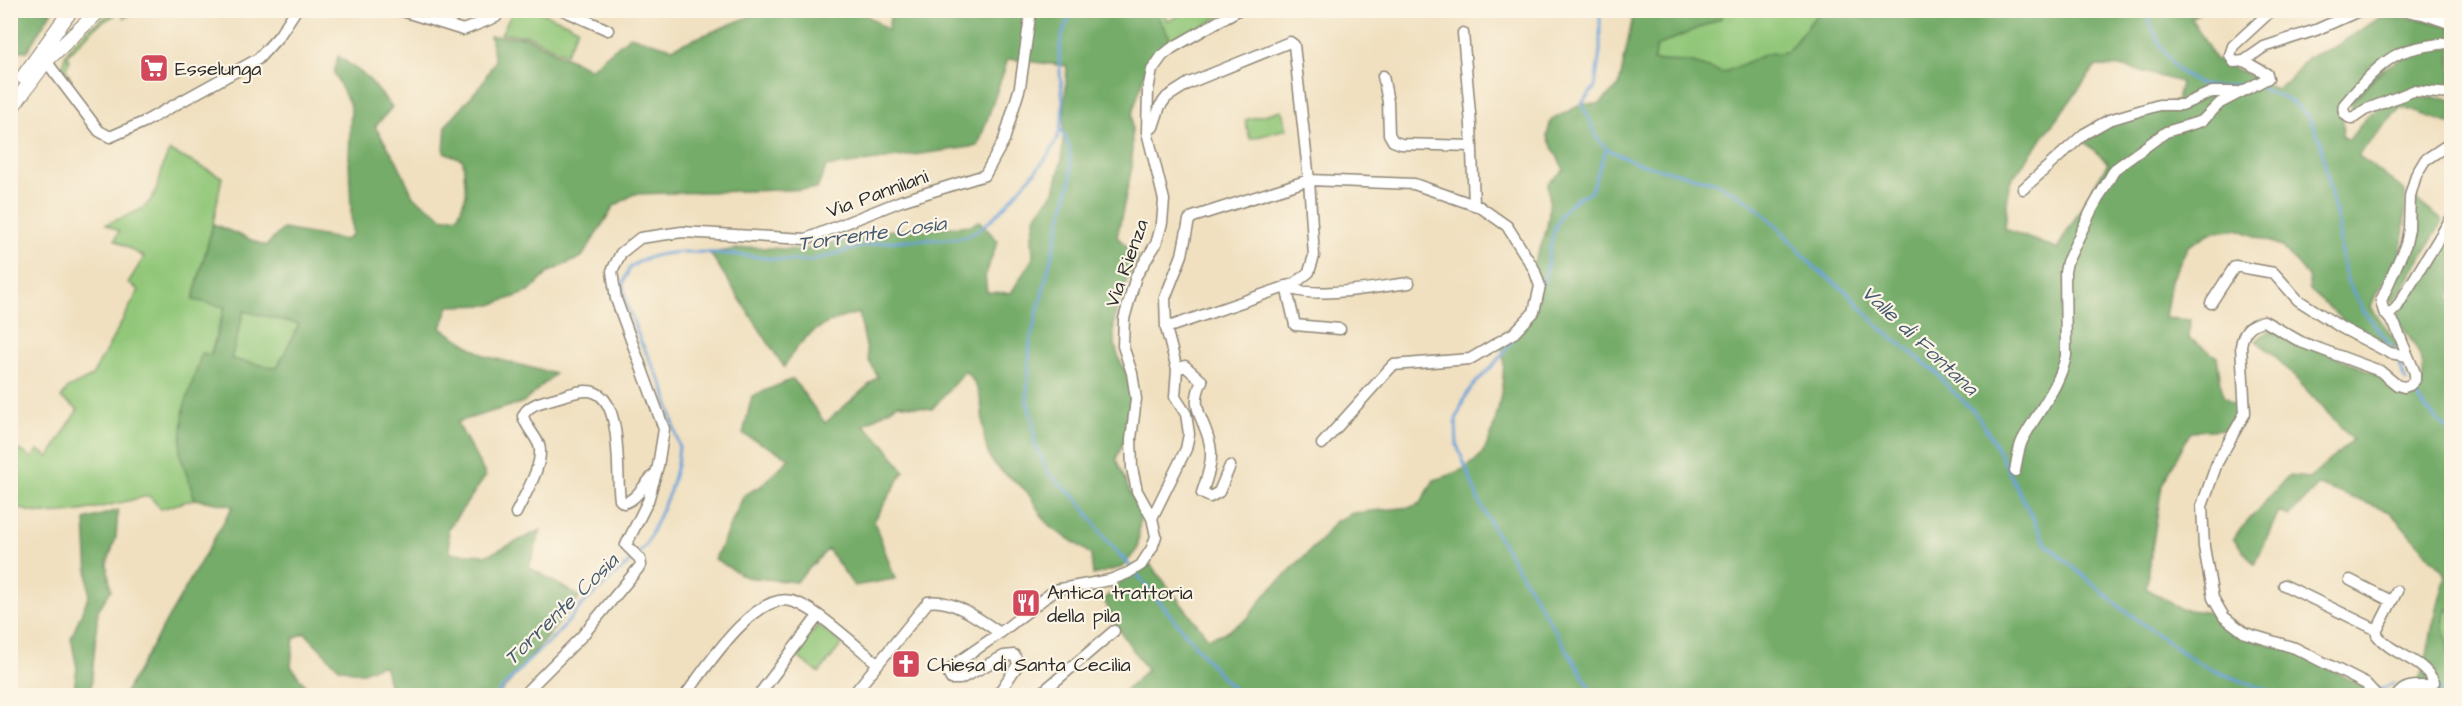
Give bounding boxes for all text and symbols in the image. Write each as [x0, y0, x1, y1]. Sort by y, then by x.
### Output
supermarket icon: Esselunga [138, 52, 170, 84]
place label: Esselunga [175, 55, 262, 84]
street label: Via Pannilani [823, 163, 932, 225]
water label: Torrente Cosia [796, 209, 949, 258]
street label: Via Rienza [1098, 215, 1156, 311]
water label: Valle di Fontana [1855, 279, 1985, 403]
water label: Torrente Cosia [498, 546, 626, 672]
place label: Antica trattoria della pila [1047, 579, 1193, 630]
restaurant icon: Antica trattoria della pila [1010, 587, 1042, 619]
church icon: Chiesa di Santa Cecilia [890, 648, 922, 680]
place label: Chiesa di Santa Cecilia [927, 651, 1131, 679]

